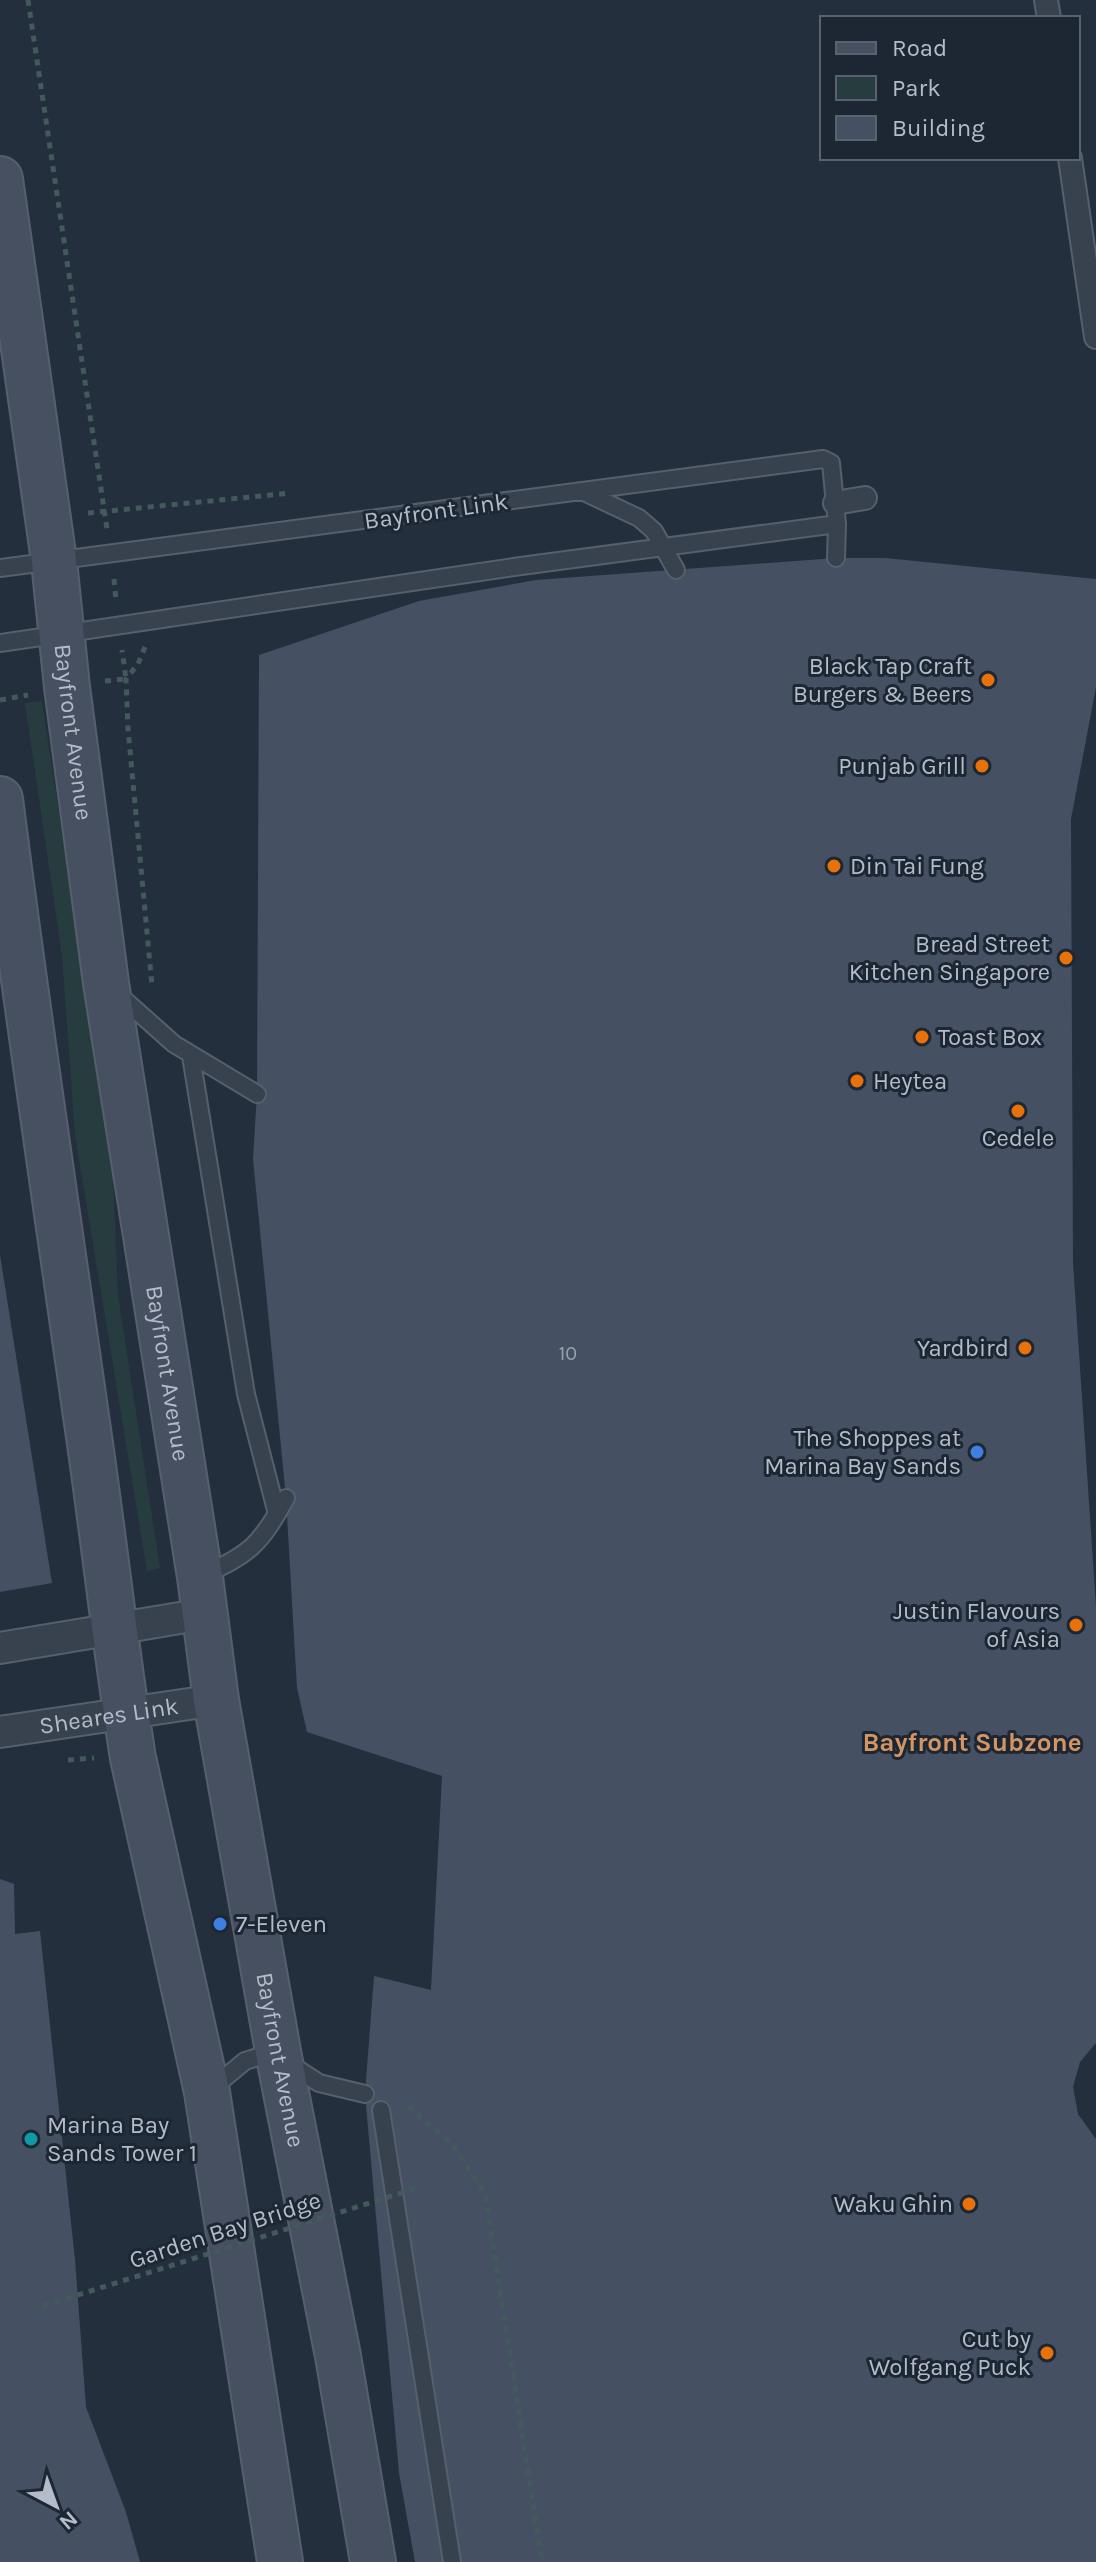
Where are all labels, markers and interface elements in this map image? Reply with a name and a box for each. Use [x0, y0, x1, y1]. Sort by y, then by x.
legend [820, 16, 1080, 160]
text: Road [892, 34, 947, 62]
text: Park [892, 74, 941, 102]
text: Building [892, 114, 985, 142]
street label: Bayfront Link [362, 487, 510, 535]
street label: Bayfront Avenue [49, 643, 98, 822]
place label: Black Tap Craft Burgers & Beers [793, 652, 972, 708]
marker: Black Tap Craft Burgers & Beers [979, 671, 997, 689]
place label: Punjab Grill [838, 752, 966, 780]
marker: Punjab Grill [973, 757, 991, 775]
place label: Din Tai Fung [850, 852, 984, 880]
marker: Din Tai Fung [825, 857, 843, 875]
place label: Bread Street Kitchen Singapore [849, 930, 1050, 986]
marker: Bread Street Kitchen Singapore [1057, 949, 1075, 967]
place label: Toast Box [938, 1023, 1042, 1051]
marker: Toast Box [913, 1028, 931, 1046]
place label: Heytea [873, 1067, 947, 1095]
marker: Heytea [848, 1072, 866, 1090]
marker: Cedele [1009, 1102, 1027, 1120]
place label: Cedele [982, 1124, 1054, 1152]
street label: Bayfront Avenue [140, 1283, 195, 1463]
place label: Yardbird [917, 1334, 1009, 1362]
marker: Yardbird [1016, 1339, 1034, 1357]
house number: 10 [559, 1342, 577, 1365]
place label: The Shoppes at Marina Bay Sands [764, 1424, 961, 1480]
marker: The Shoppes at Marina Bay Sands [968, 1443, 986, 1461]
place label: Justin Flavours of Asia [893, 1597, 1060, 1653]
marker: Justin Flavours of Asia [1067, 1616, 1085, 1634]
street label: Sheares Link [37, 1692, 180, 1740]
district label: Bayfront Subzone [862, 1727, 1082, 1758]
place label: 7-Eleven [236, 1910, 327, 1938]
marker: 7-Eleven [211, 1915, 229, 1933]
street label: Bayfront Avenue [250, 1970, 311, 2150]
place label: Marina Bay Sands Tower 1 [47, 2111, 197, 2167]
marker: Marina Bay Sands Tower 1 [22, 2130, 40, 2148]
street label: Garden Bay Bridge [126, 2186, 324, 2274]
place label: Waku Ghin [834, 2190, 953, 2218]
marker: Waku Ghin [960, 2195, 978, 2213]
place label: Cut by Wolfgang Puck [869, 2325, 1031, 2381]
marker: Cut by Wolfgang Puck [1038, 2344, 1056, 2362]
north arrow [16, 2466, 96, 2546]
text: N [54, 2505, 83, 2535]

